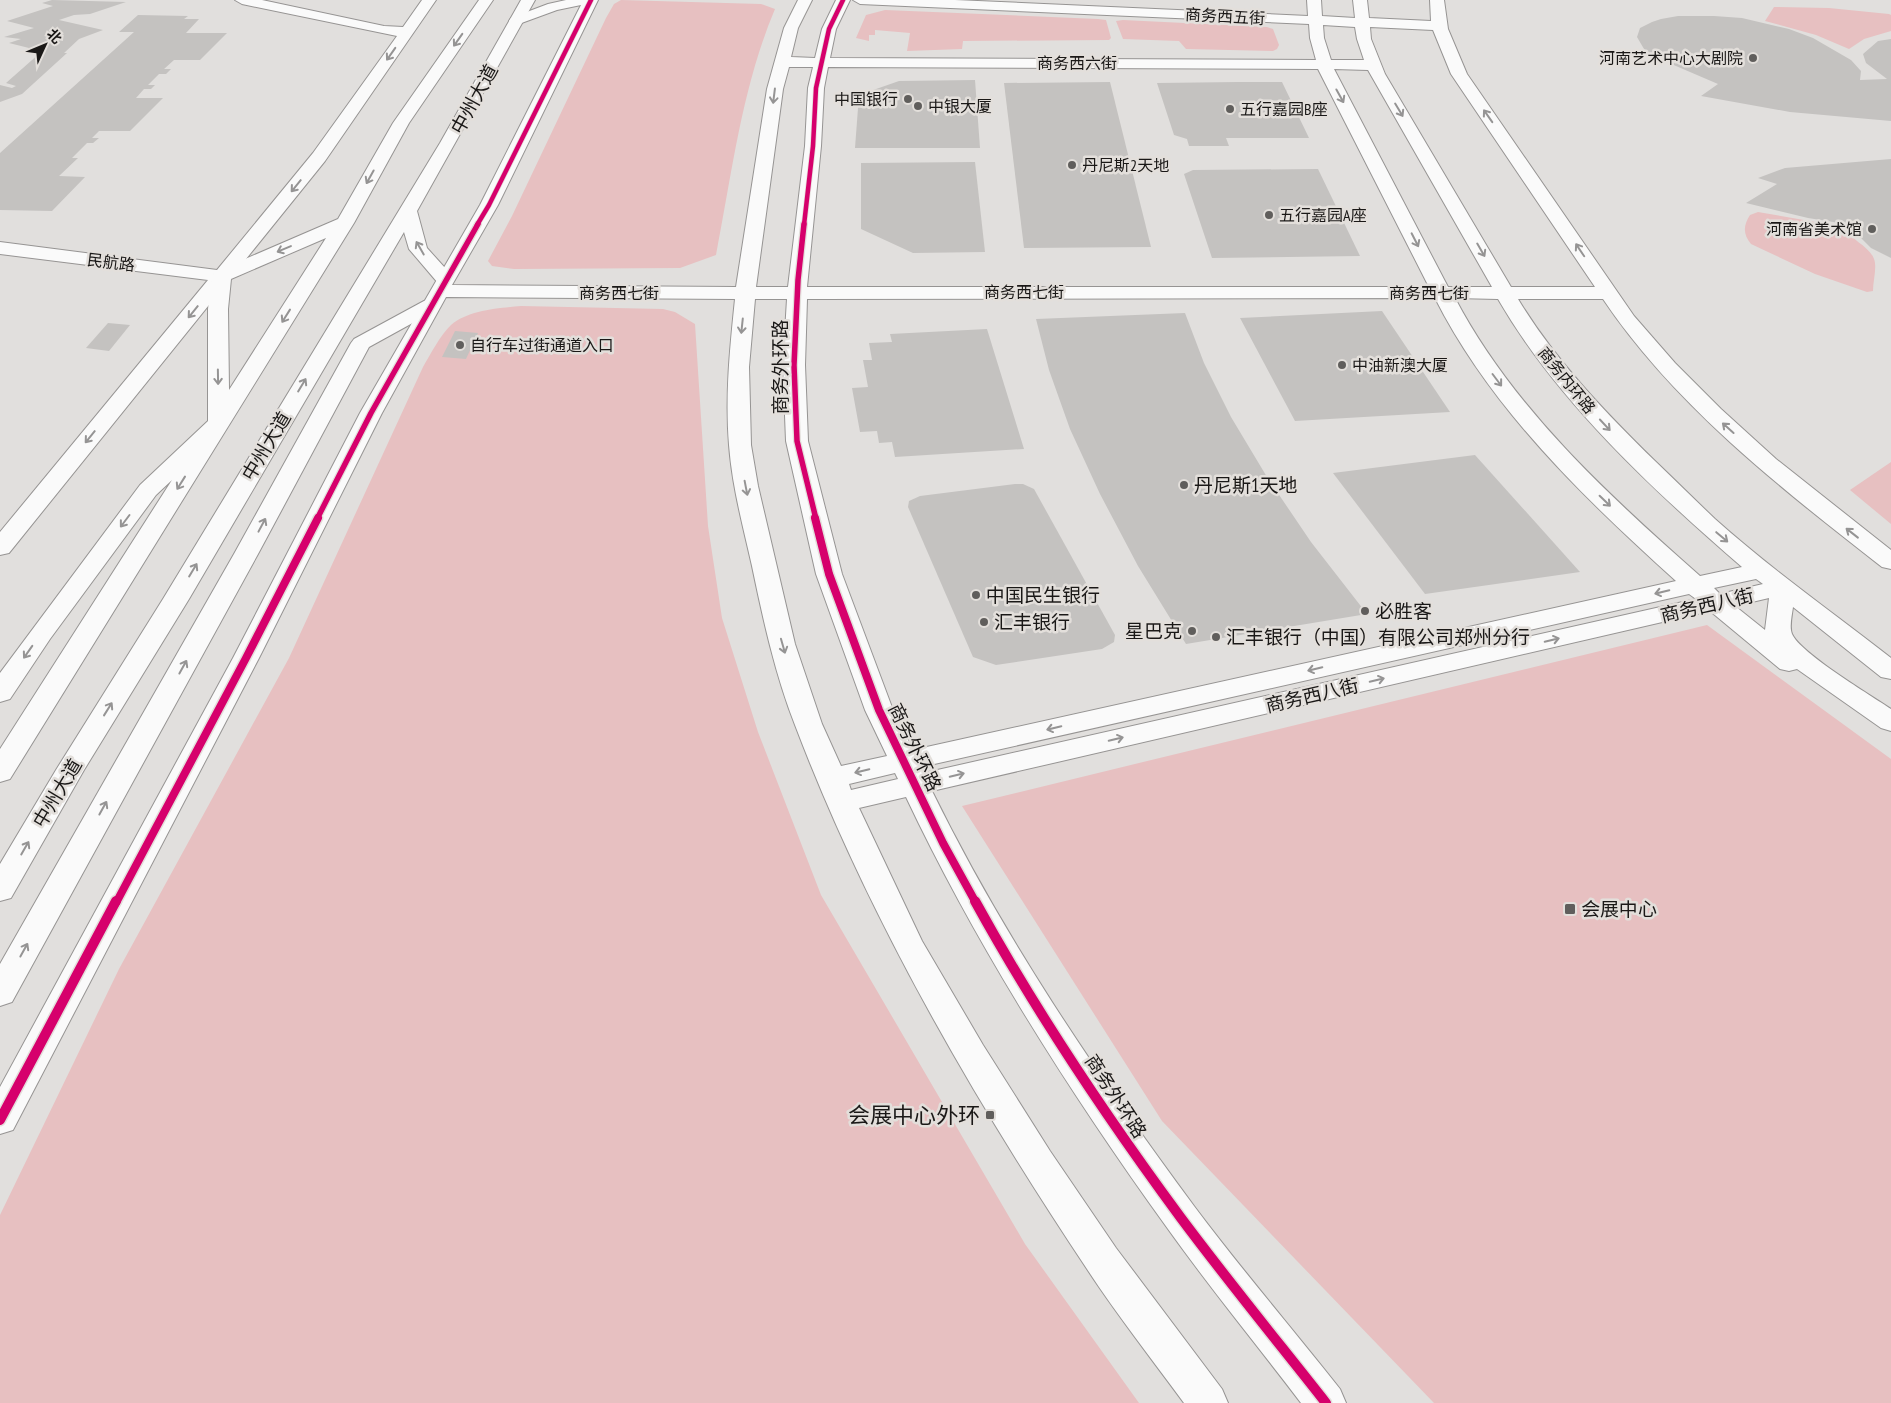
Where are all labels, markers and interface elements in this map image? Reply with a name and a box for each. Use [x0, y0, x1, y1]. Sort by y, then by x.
street label: 商务西五街 [1185, 4, 1265, 28]
north arrow [20, 20, 70, 70]
text: 北 [43, 25, 66, 47]
one-way arrow [453, 33, 463, 47]
one-way arrow [386, 47, 396, 61]
place label: 河南艺术中心大剧院 [1599, 48, 1743, 68]
marker: 河南艺术中心大剧院 [1747, 52, 1759, 64]
street label: 商务西六街 [1037, 53, 1117, 73]
street label: 中州大道 [445, 60, 503, 138]
one-way arrow [769, 88, 779, 104]
place label: 中国银行 [834, 89, 898, 109]
one-way arrow [1335, 89, 1345, 104]
marker: 中国银行 [902, 93, 914, 105]
place label: 中银大厦 [928, 96, 992, 116]
place label: 五行嘉园B座 [1240, 99, 1328, 119]
marker: 中银大厦 [912, 100, 924, 112]
marker: 五行嘉园B座 [1224, 103, 1236, 115]
one-way arrow [1394, 103, 1404, 117]
one-way arrow [1483, 109, 1493, 123]
place label: 丹尼斯2天地 [1082, 155, 1169, 175]
marker: 丹尼斯2天地 [1066, 159, 1078, 171]
one-way arrow [365, 169, 375, 183]
one-way arrow [290, 179, 301, 192]
place label: 五行嘉园A座 [1279, 205, 1367, 225]
marker: 五行嘉园A座 [1263, 209, 1275, 221]
place label: 河南省美术馆 [1766, 219, 1862, 239]
marker: 河南省美术馆 [1866, 223, 1878, 235]
one-way arrow [1411, 232, 1420, 247]
one-way arrow [415, 241, 425, 256]
one-way arrow [1476, 243, 1486, 257]
one-way arrow [1575, 243, 1585, 257]
one-way arrow [277, 244, 292, 254]
street label: 民航路 [86, 249, 136, 275]
street label: 商务西七街 [984, 282, 1064, 302]
street label: 商务西七街 [579, 283, 659, 303]
street label: 商务西七街 [1389, 283, 1469, 303]
one-way arrow [187, 305, 198, 318]
one-way arrow [281, 308, 291, 322]
one-way arrow [737, 318, 747, 334]
street label: 商务外环路 [768, 319, 792, 415]
place label: 自行车过街通道入口 [470, 335, 614, 355]
marker: 自行车过街通道入口 [454, 339, 466, 351]
street label: 商务内环路 [1534, 343, 1600, 417]
place label: 中油新澳大厦 [1352, 355, 1448, 375]
marker: 中油新澳大厦 [1336, 359, 1348, 371]
one-way arrow [214, 368, 223, 384]
one-way arrow [1492, 373, 1503, 386]
one-way arrow [298, 379, 308, 393]
street label: 中州大道 [236, 407, 296, 485]
one-way arrow [1599, 419, 1611, 431]
one-way arrow [1722, 422, 1735, 434]
one-way arrow [85, 431, 96, 444]
place label: 丹尼斯1天地 [1194, 473, 1298, 497]
one-way arrow [176, 476, 187, 490]
marker: 丹尼斯1天地 [1178, 479, 1190, 491]
one-way arrow [742, 480, 752, 496]
one-way arrow [1599, 495, 1612, 507]
one-way arrow [120, 514, 130, 528]
one-way arrow [258, 518, 267, 533]
one-way arrow [1845, 528, 1859, 538]
one-way arrow [1716, 531, 1729, 543]
one-way arrow [188, 563, 198, 577]
place label: 中国民生银行 [986, 583, 1100, 607]
street label: 商务西八街 [1658, 583, 1756, 627]
one-way arrow [1654, 588, 1670, 597]
marker: 中国民生银行 [970, 589, 982, 601]
place label: 必胜客 [1375, 599, 1432, 623]
marker: 必胜客 [1359, 605, 1371, 617]
place label: 汇丰银行 [994, 610, 1070, 634]
marker: 汇丰银行 [978, 616, 990, 628]
place label: 星巴克 [1125, 619, 1182, 643]
marker: 星巴克 [1186, 625, 1198, 637]
place label: 汇丰银行（中国）有限公司郑州分行 [1226, 625, 1530, 649]
marker: 汇丰银行（中国）有限公司郑州分行 [1210, 631, 1222, 643]
one-way arrow [1544, 635, 1560, 644]
one-way arrow [778, 638, 788, 654]
one-way arrow [23, 644, 33, 658]
one-way arrow [178, 660, 188, 674]
one-way arrow [1308, 665, 1324, 674]
street label: 商务西八街 [1263, 673, 1361, 717]
one-way arrow [1368, 675, 1384, 684]
street label: 商务外环路 [883, 699, 947, 795]
one-way arrow [103, 702, 113, 716]
one-way arrow [1047, 723, 1063, 733]
one-way arrow [1107, 734, 1123, 743]
street label: 中州大道 [27, 754, 87, 832]
one-way arrow [854, 767, 870, 776]
one-way arrow [949, 770, 965, 779]
one-way arrow [98, 801, 108, 816]
one-way arrow [20, 842, 30, 856]
place label: 会展中心 [1581, 897, 1657, 921]
marker: 会展中心 [1563, 902, 1577, 916]
one-way arrow [19, 944, 29, 958]
street label: 商务外环路 [1080, 1050, 1152, 1142]
place label: 会展中心外环 [848, 1101, 980, 1129]
marker: 会展中心外环 [984, 1109, 996, 1121]

